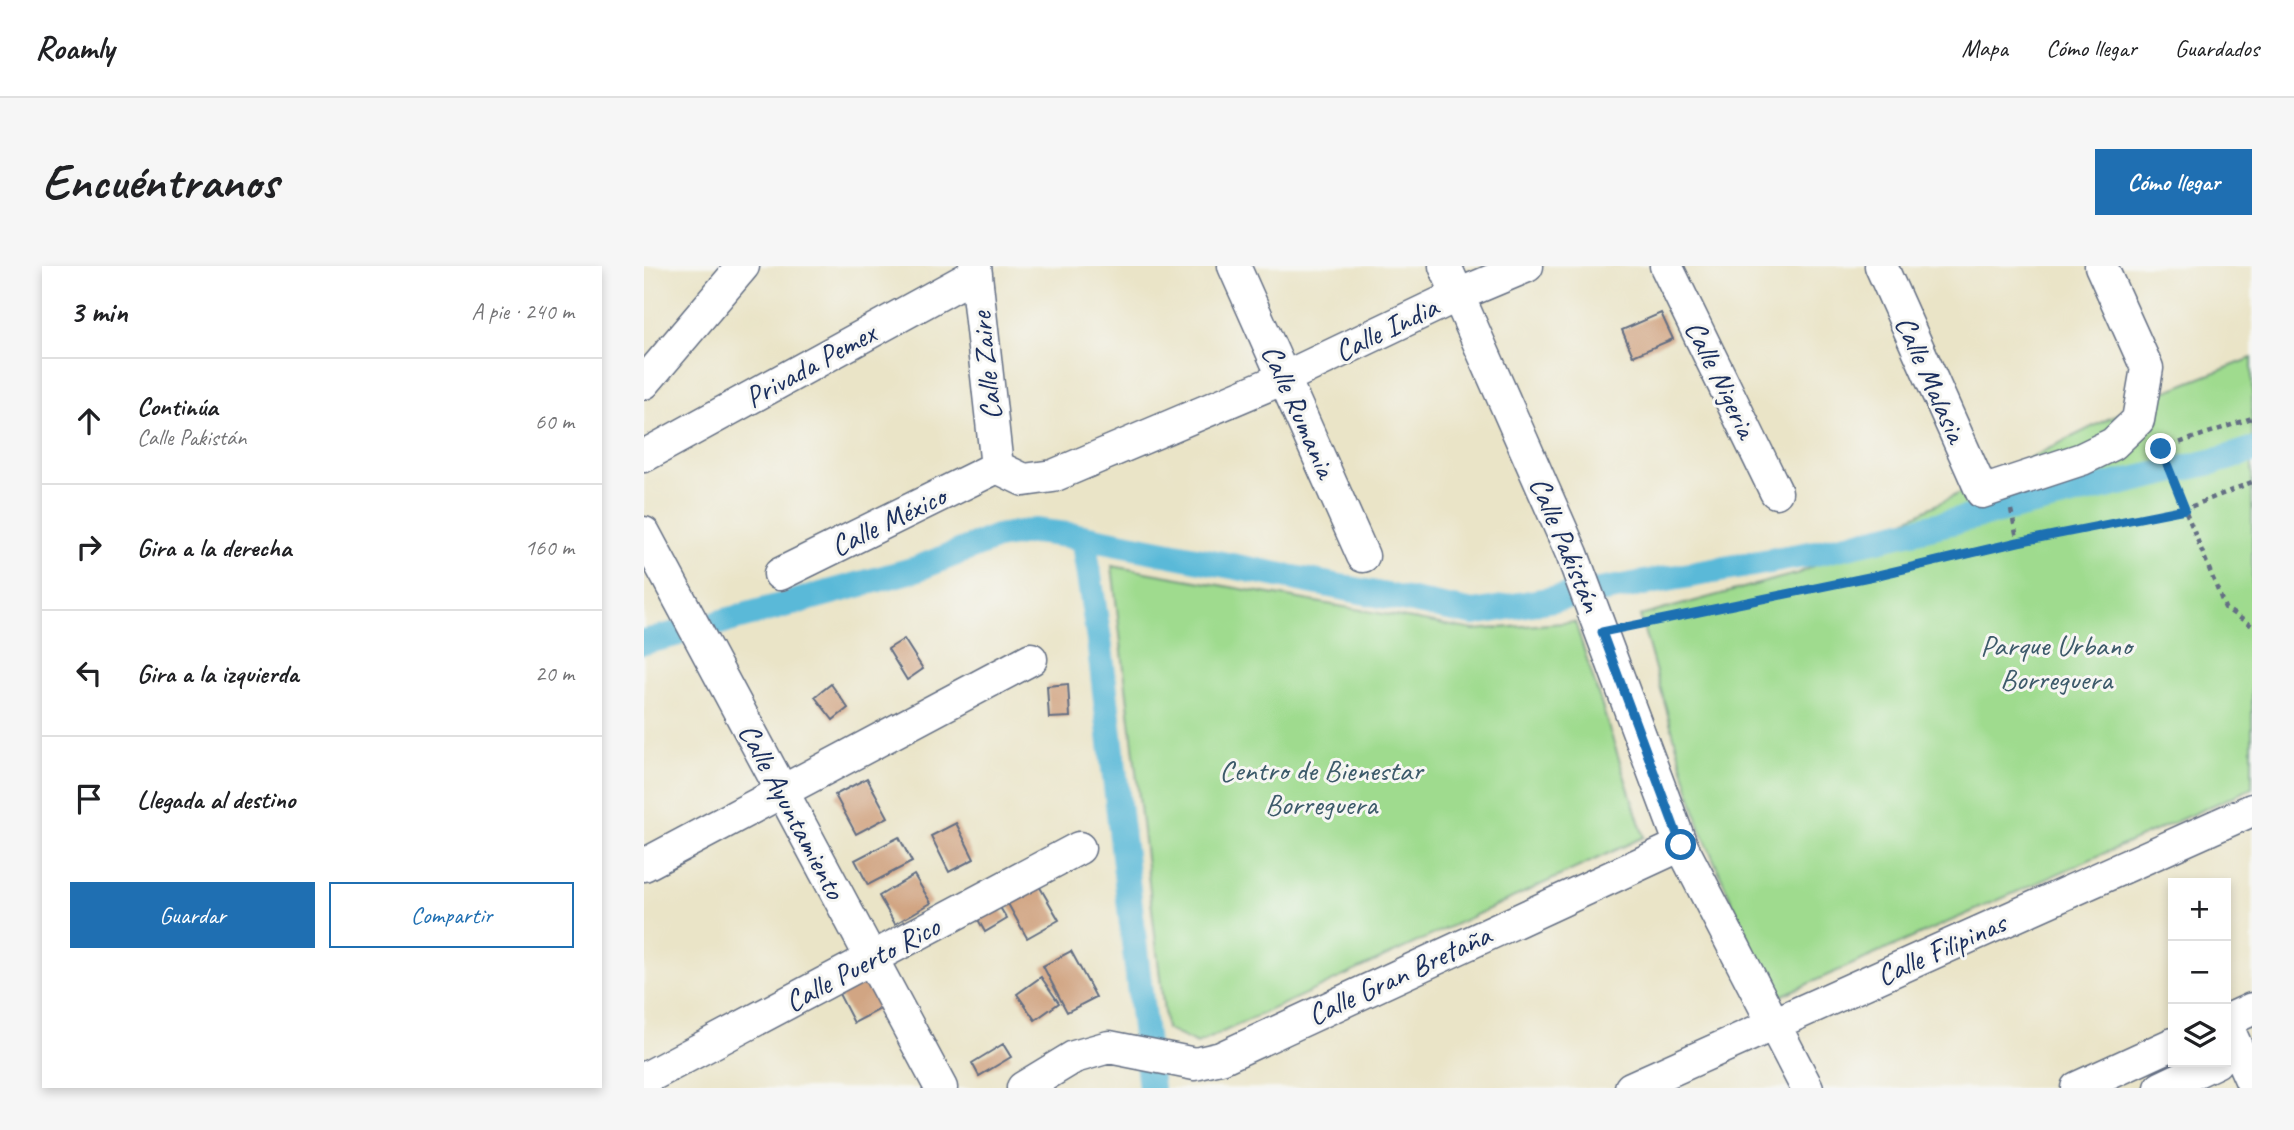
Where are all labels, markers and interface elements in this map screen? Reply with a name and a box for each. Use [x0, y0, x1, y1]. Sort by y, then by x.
text: Roamly [35, 27, 114, 69]
text: Mapa [1961, 33, 2008, 63]
text: Cómo llegar [2046, 33, 2137, 63]
text: Guardados [2175, 33, 2259, 63]
button: Cómo llegar [2095, 149, 2252, 215]
text: Encuéntranos [42, 151, 278, 213]
street label: Calle India [1328, 287, 1446, 370]
text: 3 min [70, 293, 127, 331]
text: A pie · 240 m [471, 297, 574, 326]
street label: Calle Zaire [961, 308, 1011, 422]
street label: Calle Malasia [1886, 310, 1977, 451]
street label: Privada Pemex [738, 312, 884, 416]
street label: Calle Nigeria [1676, 314, 1767, 446]
street label: Calle Rumania [1253, 339, 1346, 486]
text: Continúa [137, 390, 218, 423]
icon: ahead [70, 402, 108, 440]
text: 60 m [535, 407, 574, 436]
text: Calle Pakistán [137, 423, 246, 452]
route end [2145, 433, 2176, 464]
street label: Calle Pakistán [1521, 471, 1612, 618]
street label: Calle México [824, 475, 955, 565]
icon: right [70, 528, 108, 566]
text: Gira a la derecha [137, 531, 291, 564]
text: 160 m [525, 533, 574, 562]
park label: Parque Urbano Borreguera [1980, 626, 2135, 698]
icon: left [70, 654, 108, 692]
text: Gira a la izquierda [137, 657, 298, 690]
text: 20 m [535, 659, 574, 688]
street label: Calle Ayuntamiento [730, 717, 855, 907]
park label: Centro de Bienestar Borreguera [1219, 751, 1425, 823]
icon: arrive [70, 780, 108, 818]
text: Llegada al destino [137, 783, 295, 816]
route start [1665, 829, 1696, 860]
map controls [2168, 878, 2231, 1067]
button: + [2168, 878, 2231, 941]
button: Guardar [70, 882, 315, 948]
button: Compartir [329, 882, 574, 948]
street label: Calle Filipinas [1870, 903, 2014, 994]
street label: Calle Puerto Rico [778, 907, 947, 1021]
street label: Calle Gran Bretaña [1301, 915, 1498, 1034]
button: − [2168, 941, 2231, 1004]
button: layers [2168, 1004, 2231, 1067]

